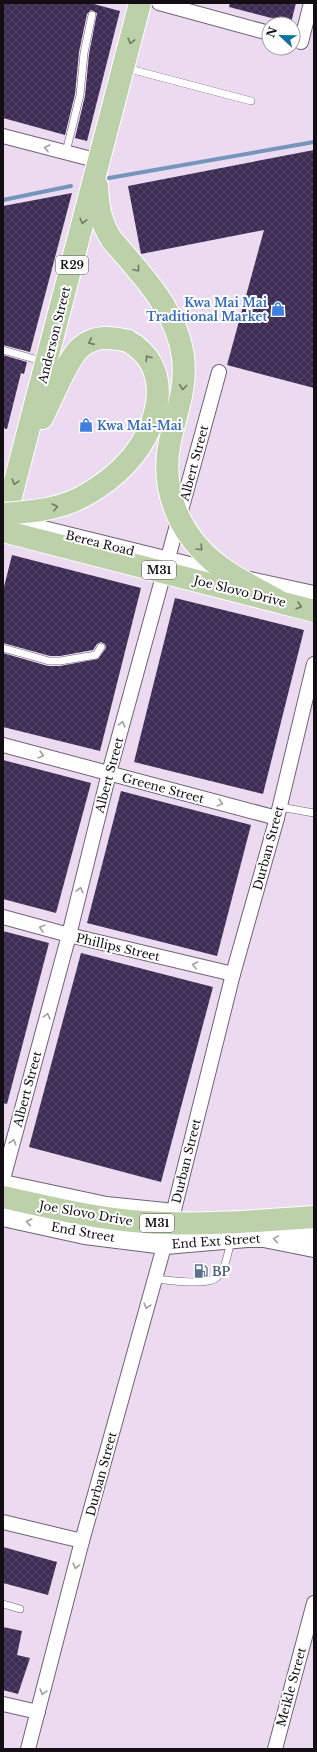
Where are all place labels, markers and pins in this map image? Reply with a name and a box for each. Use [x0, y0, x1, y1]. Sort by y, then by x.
place label: Kwa Mai Mai Traditional Market [146, 295, 268, 324]
shop icon: Kwa Mai Mai Traditional Market [270, 301, 286, 317]
shop icon: Kwa Mai-Mai [78, 417, 94, 433]
place label: Kwa Mai-Mai [97, 418, 183, 433]
fuel station icon: BP [193, 1263, 209, 1279]
place label: BP [212, 1264, 231, 1279]

